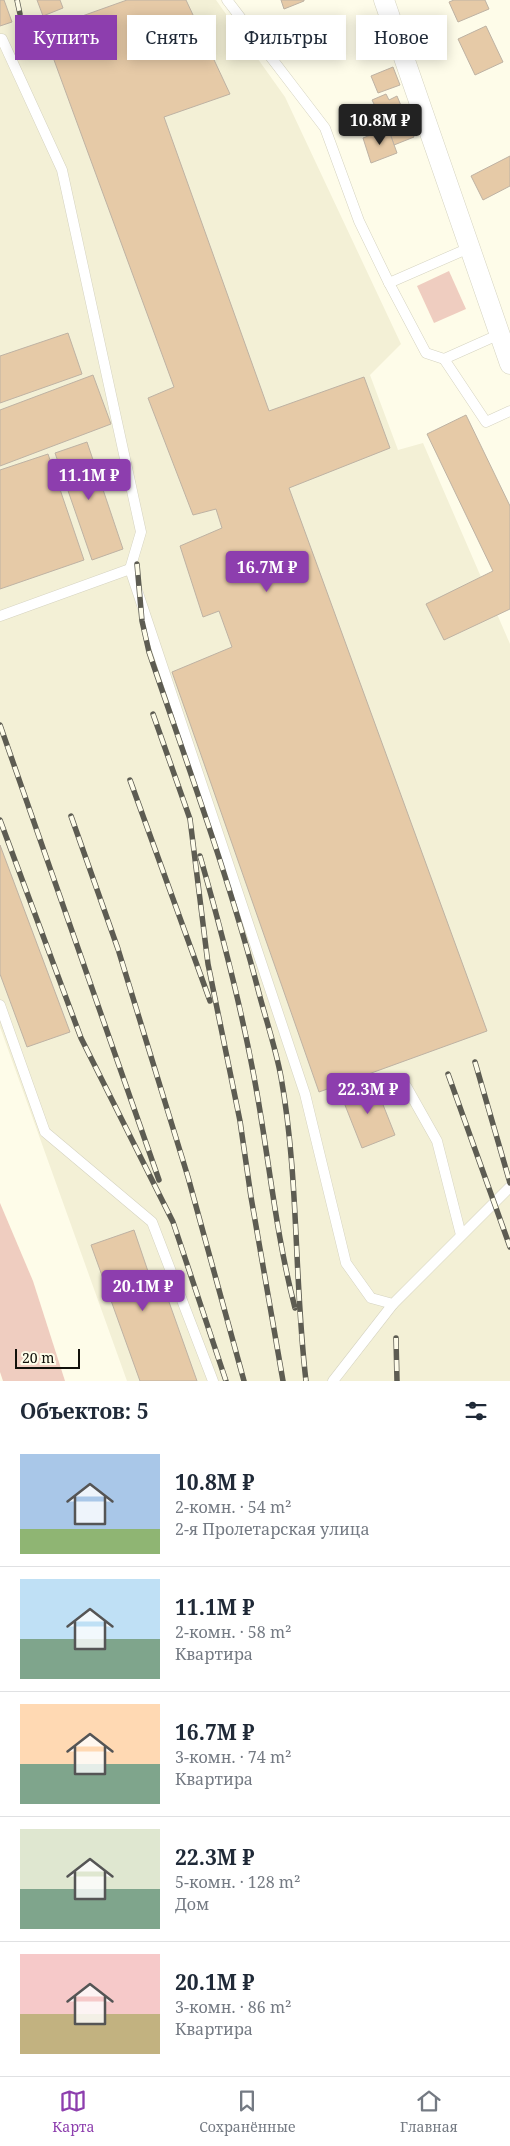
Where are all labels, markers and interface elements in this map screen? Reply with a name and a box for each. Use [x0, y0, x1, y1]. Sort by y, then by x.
chip: Купить [15, 15, 117, 60]
chip: Снять [127, 15, 216, 60]
chip: Фильтры [226, 15, 346, 60]
chip: Новое [356, 15, 447, 60]
pin: 10.8M ₽ [334, 104, 426, 146]
text: 10.8M ₽ [350, 109, 410, 131]
pin: 11.1M ₽ [43, 458, 135, 501]
text: 11.1M ₽ [59, 464, 119, 486]
pin: 16.7M ₽ [221, 550, 313, 593]
text: 16.7M ₽ [237, 556, 297, 578]
pin: 22.3M ₽ [322, 1072, 414, 1115]
text: 22.3M ₽ [338, 1078, 398, 1100]
pin: 20.1M ₽ [97, 1270, 189, 1312]
text: 20.1M ₽ [113, 1275, 173, 1297]
scale bar [15, 1346, 80, 1369]
text: 20 m [22, 1348, 55, 1367]
text: Объектов: 5 [20, 1397, 149, 1425]
icon: filters [462, 1397, 490, 1425]
text: 10.8M ₽ [175, 1468, 255, 1496]
icon: home [60, 1474, 120, 1534]
text: 2-комн. · 54 m² [175, 1496, 291, 1518]
text: 2-я Пролетарская улица [175, 1518, 370, 1540]
text: 11.1M ₽ [175, 1593, 255, 1621]
icon: home [60, 1599, 120, 1659]
text: 2-комн. · 58 m² [175, 1621, 291, 1643]
text: Квартира [175, 1643, 253, 1665]
text: 16.7M ₽ [175, 1718, 255, 1746]
icon: home [60, 1724, 120, 1784]
text: 3-комн. · 74 m² [175, 1746, 291, 1768]
text: Квартира [175, 1768, 253, 1790]
text: 22.3M ₽ [175, 1843, 255, 1871]
icon: home [60, 1849, 120, 1909]
text: 5-комн. · 128 m² [175, 1871, 300, 1893]
text: Дом [175, 1893, 209, 1915]
text: 20.1M ₽ [175, 1968, 255, 1996]
icon: home [60, 1974, 120, 2034]
text: 3-комн. · 86 m² [175, 1996, 291, 2018]
text: Квартира [175, 2018, 253, 2040]
tab: Карта [52, 2087, 94, 2136]
tab: Сохранённые [199, 2087, 295, 2136]
tab: Главная [400, 2087, 458, 2136]

